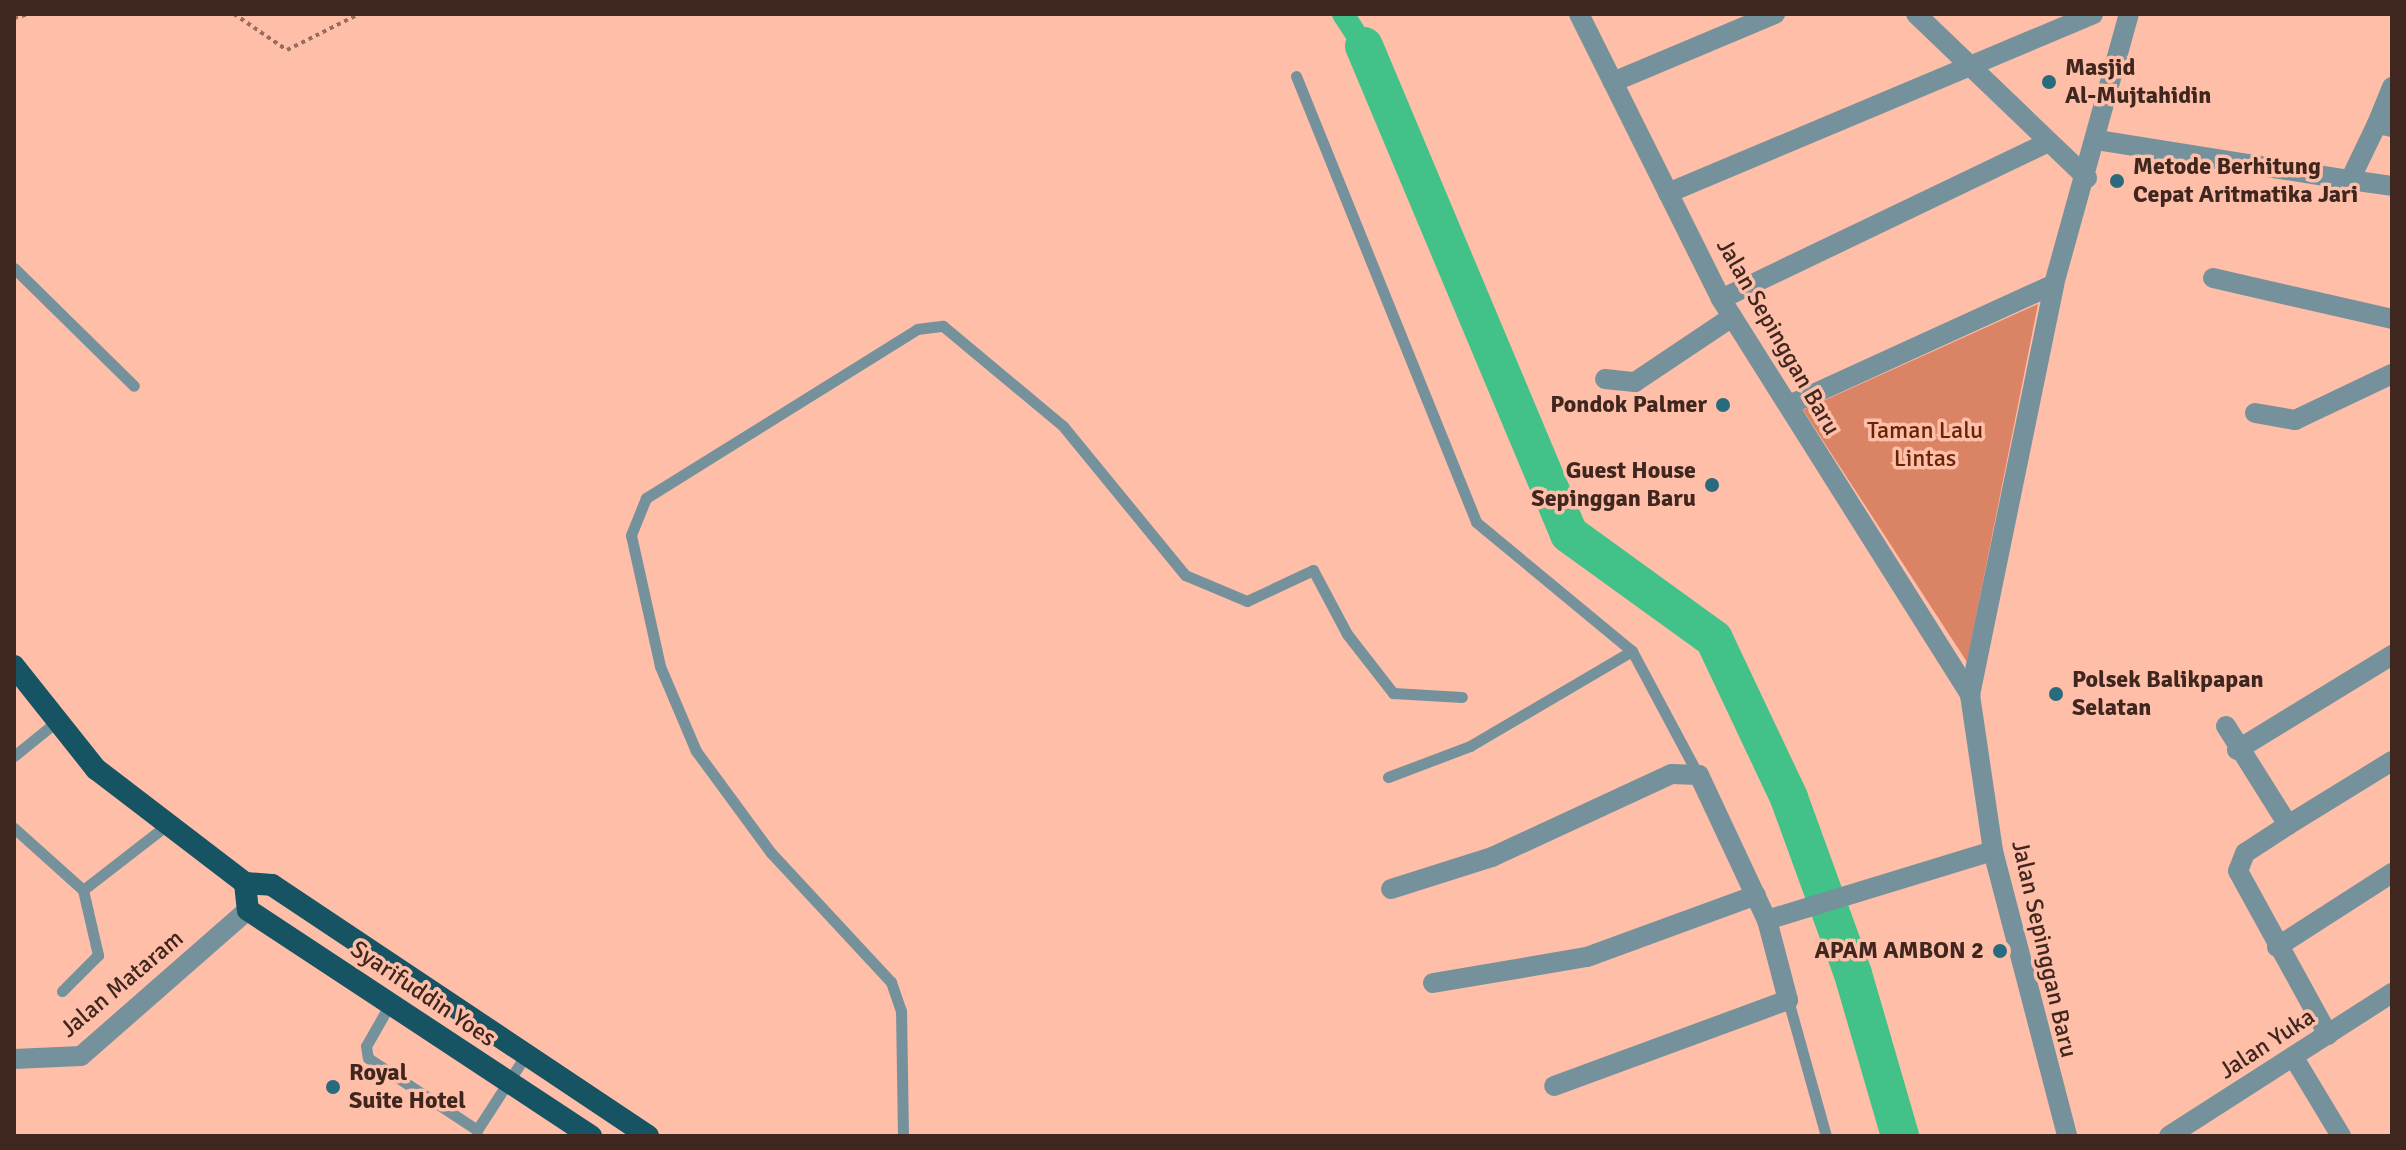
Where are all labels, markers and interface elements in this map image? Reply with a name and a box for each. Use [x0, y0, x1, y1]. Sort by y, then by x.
place label: Masjid Al-Mujtahidin [2065, 54, 2211, 110]
marker: Masjid Al-Mujtahidin [2040, 73, 2058, 91]
place label: Metode Berhitung Cepat Aritmatika Jari [2133, 153, 2358, 209]
marker: Metode Berhitung Cepat Aritmatika Jari [2108, 172, 2126, 190]
street label: Jalan Sepinggan Baru [1710, 234, 1846, 440]
place label: Pondok Palmer [1550, 391, 1707, 419]
marker: Pondok Palmer [1714, 396, 1732, 414]
park label: Taman Lalu Lintas [1867, 417, 1983, 473]
place label: Guest House Sepinggan Baru [1531, 457, 1696, 513]
marker: Guest House Sepinggan Baru [1703, 476, 1721, 494]
place label: Polsek Balikpapan Selatan [2072, 666, 2264, 722]
marker: Polsek Balikpapan Selatan [2047, 685, 2065, 703]
street label: Jalan Sepinggan Baru [2005, 838, 2083, 1060]
street label: Jalan Mataram [55, 924, 189, 1044]
street label: Syarifuddin Yoes [345, 935, 501, 1053]
place label: APAM AMBON 2 [1815, 937, 1984, 965]
marker: APAM AMBON 2 [1991, 942, 2009, 960]
street label: Jalan Yuka [2214, 1002, 2320, 1086]
place label: Royal Suite Hotel [349, 1059, 466, 1115]
marker: Royal Suite Hotel [324, 1078, 342, 1096]

